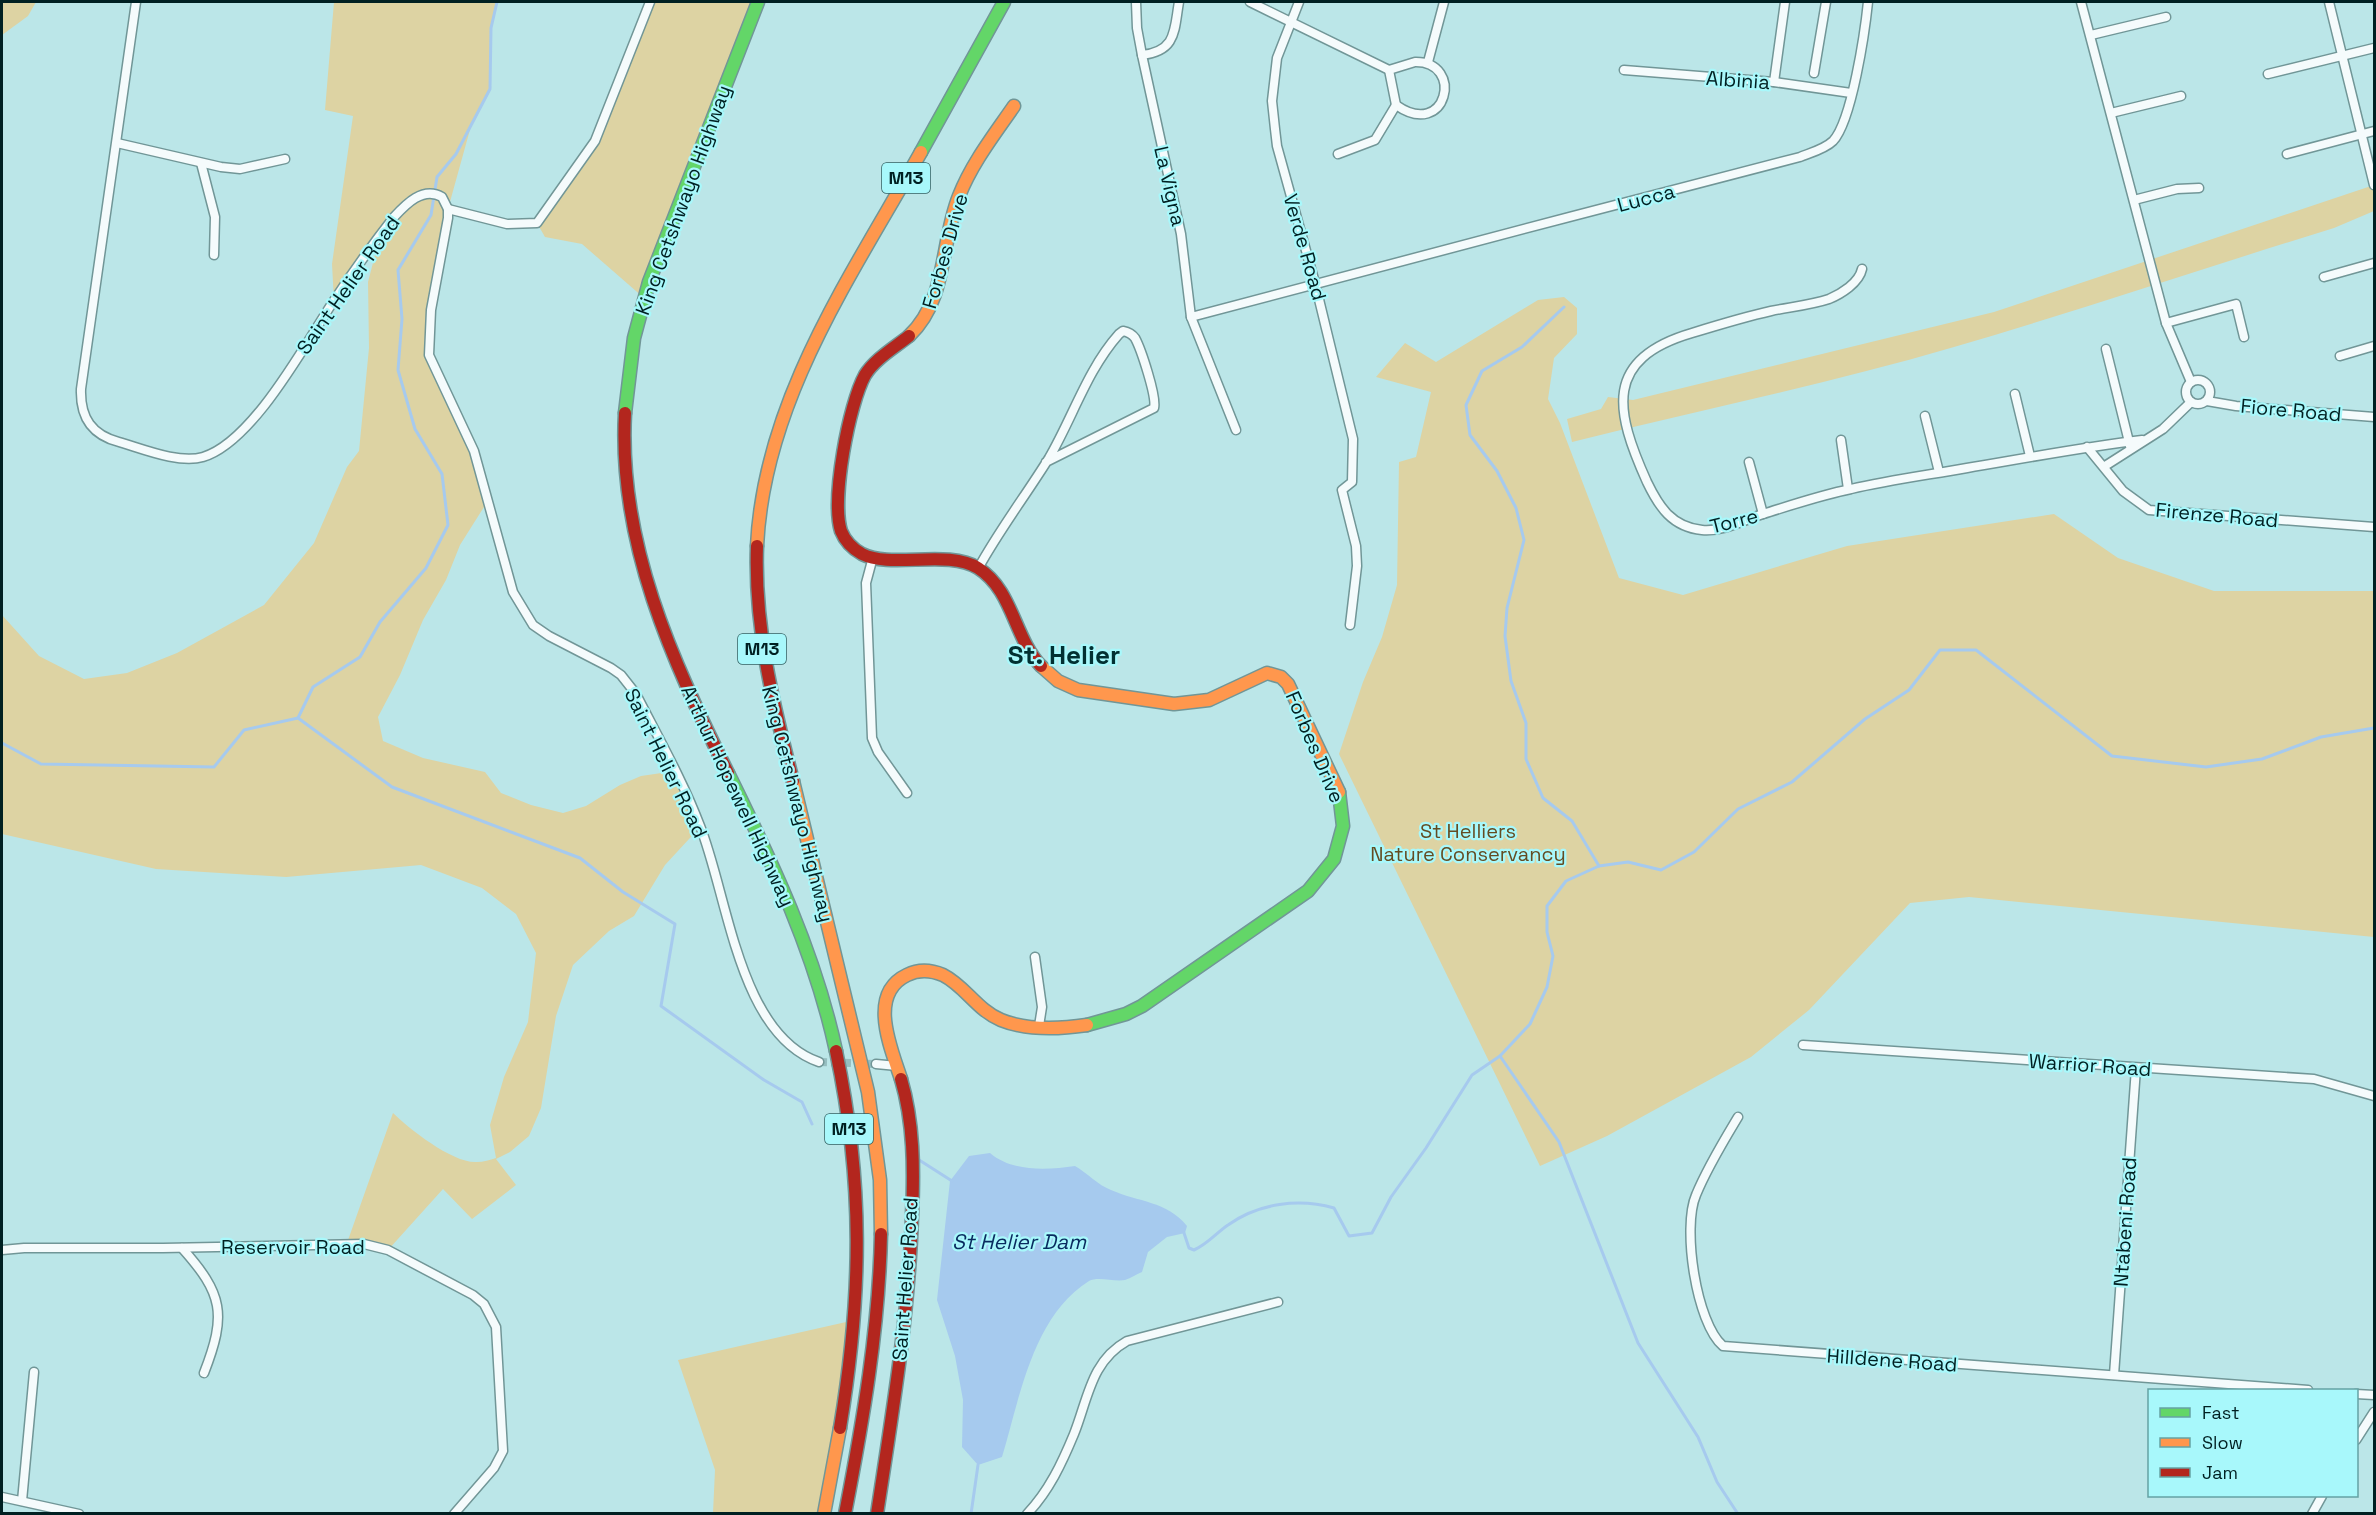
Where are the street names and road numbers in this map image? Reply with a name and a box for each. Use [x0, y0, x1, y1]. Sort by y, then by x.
street label: Albinia [1705, 65, 1771, 95]
street label: King Cetshwayo Highway [629, 82, 737, 318]
street label: La Vigna [1148, 144, 1192, 228]
road number: M13 [882, 163, 930, 193]
street label: Lucca [1614, 178, 1678, 218]
street label: Forbes Drive [916, 190, 974, 312]
street label: Verde Road [1277, 191, 1333, 303]
street label: Saint Helier Road [291, 211, 405, 359]
street label: Fiore Road [2239, 393, 2343, 427]
street label: Firenze Road [2155, 497, 2279, 533]
street label: Torre [1707, 502, 1761, 540]
road number: M13 [738, 634, 786, 664]
street label: Arthur Hopewell Highway [675, 681, 801, 911]
street label: King Cetshwayo Highway [756, 683, 840, 925]
street label: Saint Helier Road [619, 684, 713, 842]
street label: Forbes Drive [1280, 687, 1350, 807]
street label: Warrior Road [2028, 1048, 2152, 1082]
road number: M13 [825, 1114, 873, 1144]
street label: Ntabeni Road [2107, 1156, 2143, 1288]
street label: Saint Helier Road [886, 1197, 924, 1361]
street label: Reservoir Road [221, 1234, 365, 1260]
street label: Hilldene Road [1826, 1342, 1958, 1378]

